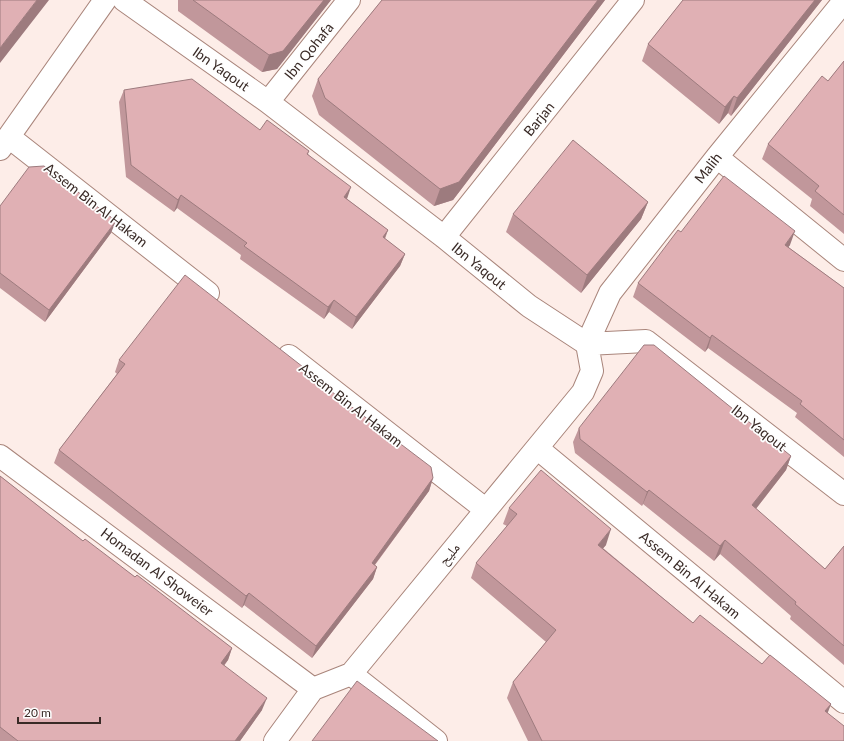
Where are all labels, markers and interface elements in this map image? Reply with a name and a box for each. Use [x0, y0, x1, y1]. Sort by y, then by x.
street label: Ibn Qohafa [280, 19, 337, 83]
street label: Ibn Yaqout [190, 43, 253, 94]
street label: Barjan [520, 98, 558, 139]
street label: Malih [690, 149, 725, 186]
street label: Assem Bin Al Hakam [41, 159, 151, 250]
street label: Ibn Yaqout [449, 238, 510, 293]
street label: Assem Bin Al Hakam [296, 359, 406, 450]
street label: Ibn Yaqout [728, 401, 790, 454]
street label: Homadan Al Showeier [98, 524, 217, 619]
street label: Assem Bin Al Hakam [636, 527, 744, 622]
street label: مليح [434, 539, 464, 570]
scale bar [18, 699, 100, 725]
text: 20 m [24, 705, 51, 720]

